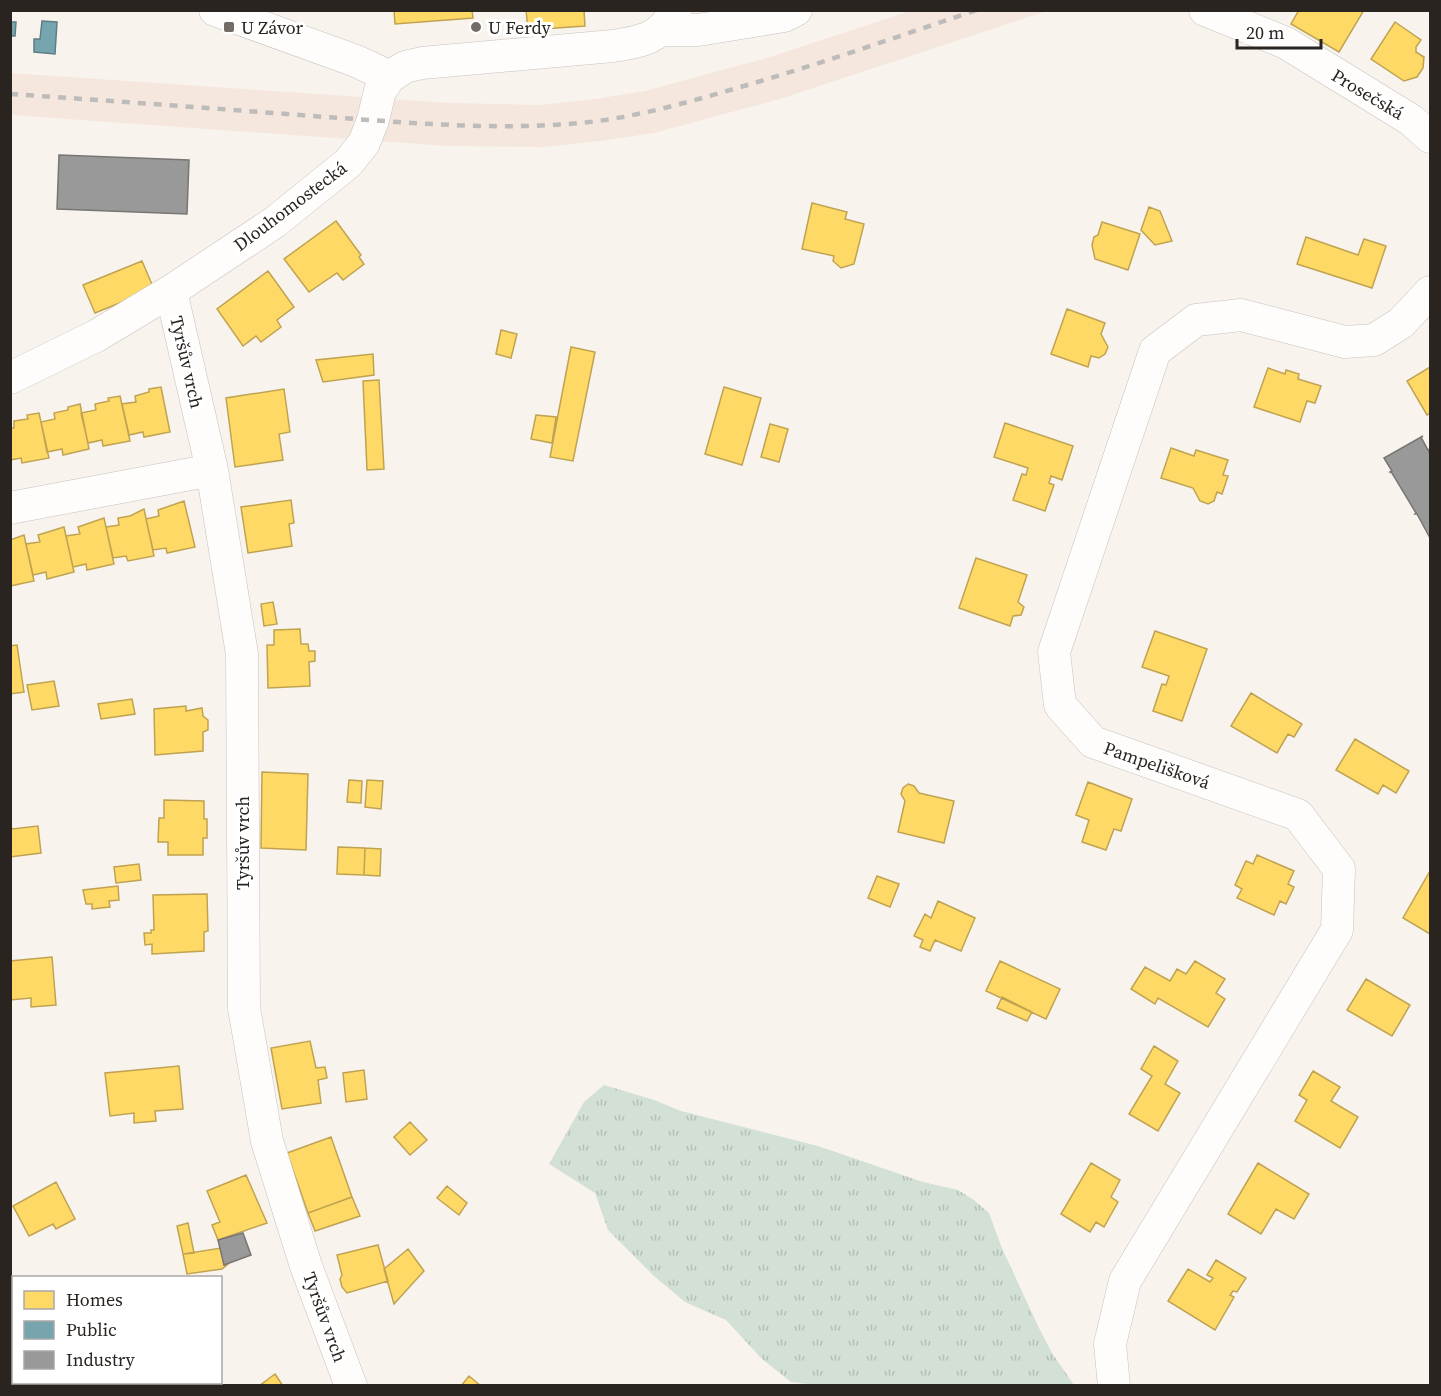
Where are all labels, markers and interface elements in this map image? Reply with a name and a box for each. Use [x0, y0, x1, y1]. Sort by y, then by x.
scale bar [1237, 12, 1321, 50]
place label: U Závor [241, 15, 304, 40]
place label: U Ferdy [488, 15, 552, 40]
marker: U Závor [222, 20, 236, 34]
marker: U Ferdy [469, 20, 483, 34]
text: 20 m [1246, 20, 1284, 45]
street label: Prosečská [1327, 63, 1410, 126]
street label: Dlouhomostecká [228, 155, 352, 257]
street label: Tyršův vrch [164, 313, 210, 411]
street label: Pampelišková [1101, 735, 1214, 795]
street label: Tyršův vrch [230, 796, 255, 890]
street label: Tyršův vrch [297, 1269, 353, 1366]
legend [12, 1276, 222, 1384]
text: Homes [66, 1287, 123, 1312]
text: Public [66, 1317, 117, 1342]
text: Industry [66, 1347, 136, 1372]

